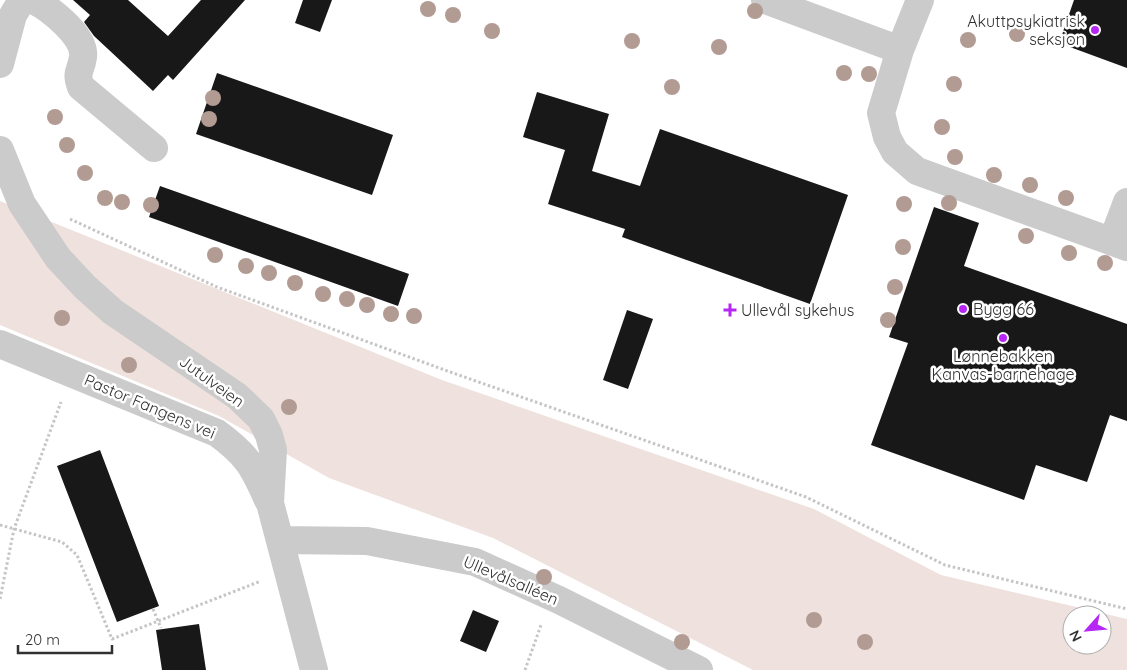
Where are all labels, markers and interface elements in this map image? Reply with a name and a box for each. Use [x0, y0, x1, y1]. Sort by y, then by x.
place label: Akuttpsykiatrisk seksjon [967, 11, 1085, 49]
marker: Akuttpsykiatrisk seksjon [1089, 24, 1101, 36]
place label: Bygg 66 [973, 299, 1034, 319]
place label: Ullevål sykehus [741, 300, 854, 320]
marker: Ullevål sykehus [723, 303, 737, 317]
marker: Bygg 66 [957, 303, 969, 315]
marker: Lønnebakken Kanvas-barnehage [997, 332, 1009, 344]
place label: Lønnebakken Kanvas-barnehage [932, 346, 1074, 384]
street label: Jutulveien [176, 351, 248, 411]
street label: Pastor Fangens vei [81, 369, 219, 443]
street label: Ullevålsalléen [460, 551, 562, 609]
north arrow [1062, 605, 1112, 655]
scale bar [18, 622, 111, 654]
text: N [1065, 627, 1086, 645]
text: 20 m [25, 630, 60, 649]

